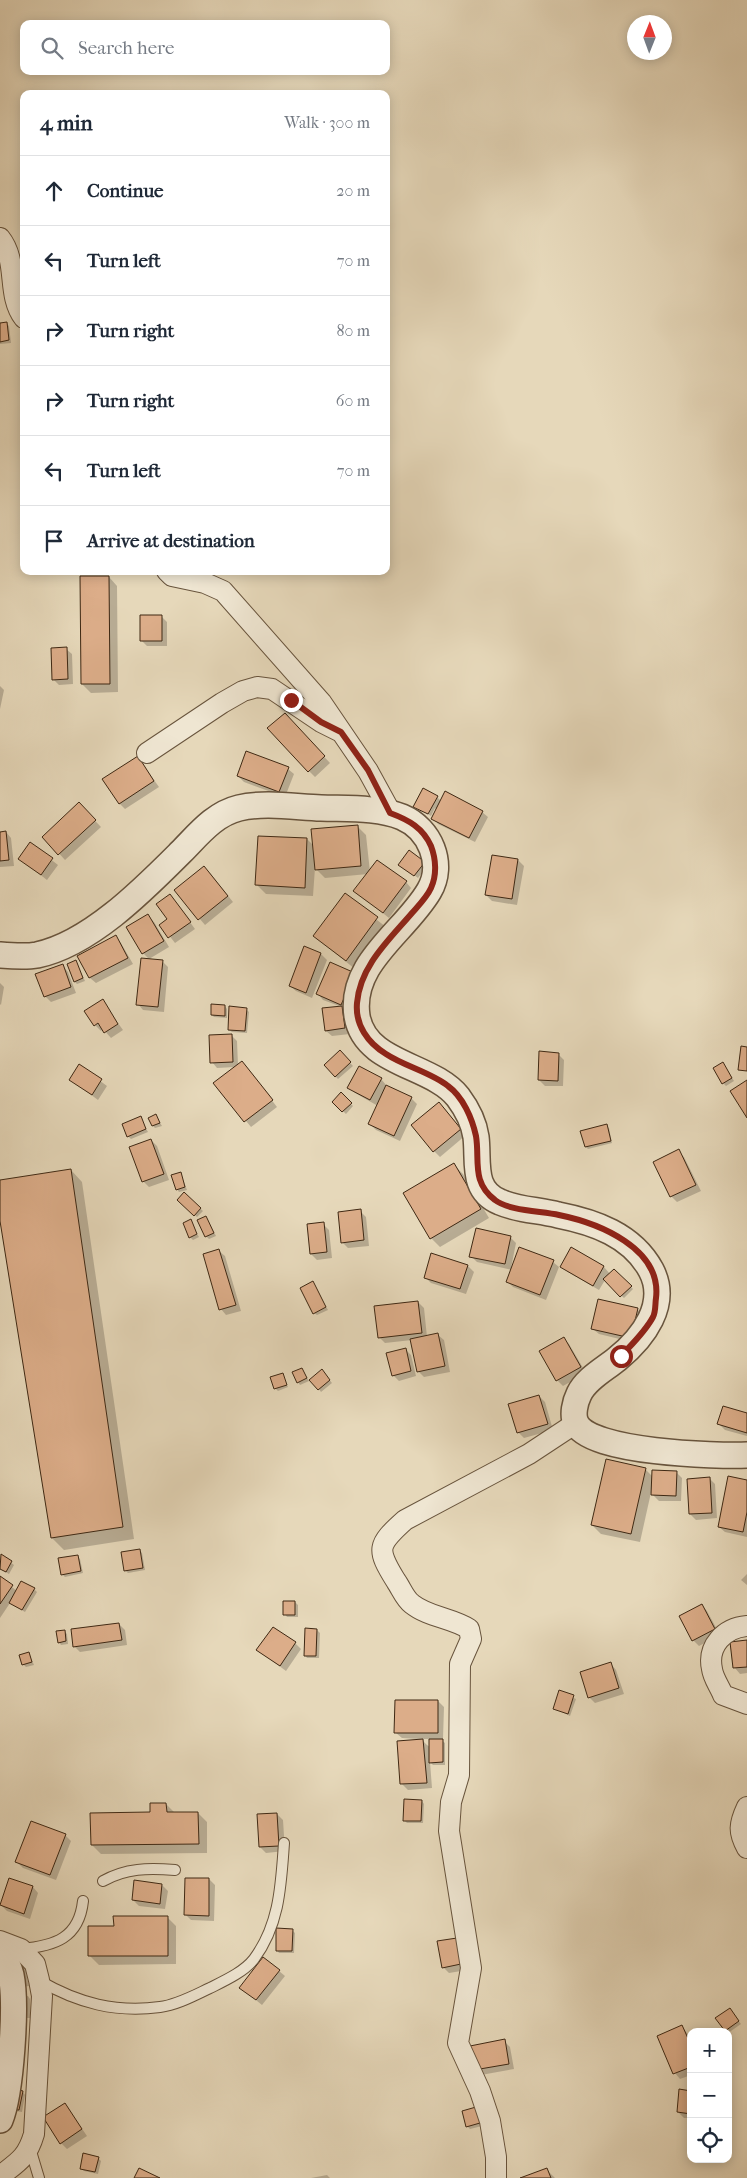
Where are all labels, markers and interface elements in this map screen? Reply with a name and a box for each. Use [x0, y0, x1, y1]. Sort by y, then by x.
north arrow [627, 15, 672, 60]
search box [20, 20, 390, 75]
icon: search [38, 34, 66, 62]
text: Search here [78, 37, 174, 59]
text: 4 min [40, 111, 93, 135]
text: Walk · 300 m [284, 113, 370, 132]
icon: ahead [40, 177, 68, 205]
text: Continue [87, 180, 163, 202]
text: 20 m [336, 181, 370, 200]
icon: left [40, 247, 68, 275]
text: Turn left [87, 250, 161, 272]
text: 70 m [337, 251, 370, 270]
icon: right [40, 317, 68, 345]
text: Turn right [87, 320, 174, 342]
text: 80 m [336, 321, 370, 340]
icon: right [40, 387, 68, 415]
text: Turn right [87, 390, 174, 412]
text: 60 m [336, 391, 370, 410]
icon: left [40, 457, 68, 485]
text: Turn left [87, 460, 161, 482]
text: 70 m [337, 461, 370, 480]
icon: arrive [40, 527, 68, 555]
text: Arrive at destination [87, 530, 255, 552]
route end [280, 689, 303, 712]
route start [610, 1345, 633, 1368]
map controls [687, 2028, 732, 2163]
button: + [687, 2028, 732, 2073]
button: − [687, 2073, 732, 2118]
button: locate [687, 2118, 732, 2163]

